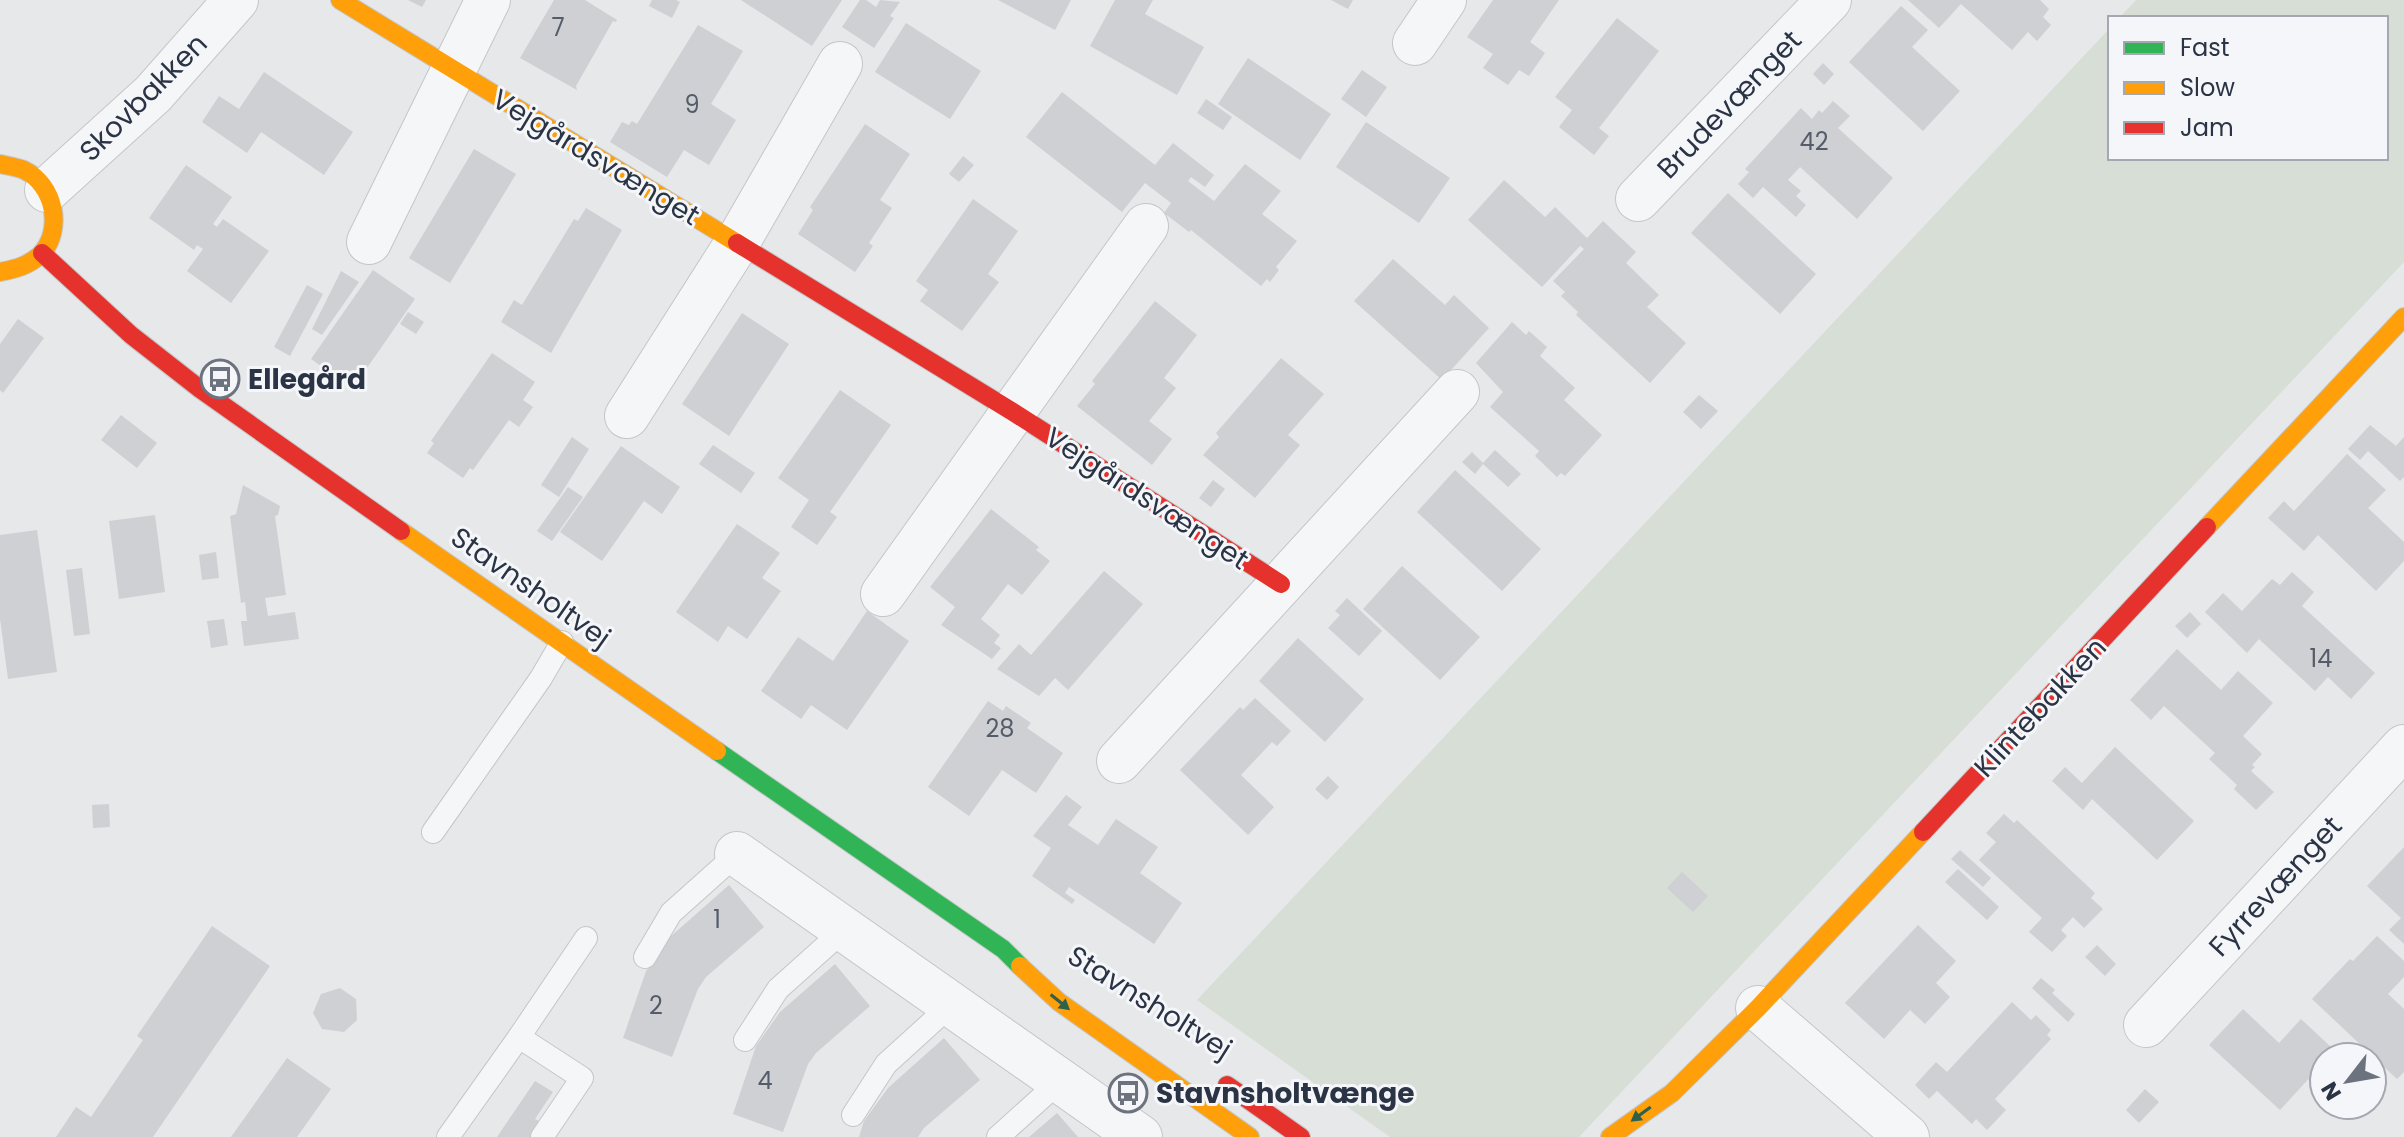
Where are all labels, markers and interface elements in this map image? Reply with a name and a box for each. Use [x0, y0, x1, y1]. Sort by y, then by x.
house number: 7 [551, 11, 565, 44]
legend [2108, 16, 2388, 160]
street label: Brudevænget [1648, 22, 1810, 187]
street label: Skovbakken [71, 25, 216, 170]
text: Fast [2180, 31, 2230, 64]
text: Slow [2180, 71, 2235, 104]
street label: Vejgårdsvænget [485, 80, 707, 235]
house number: 9 [684, 88, 700, 121]
text: Jam [2180, 111, 2234, 144]
house number: 42 [1800, 125, 1828, 158]
bus stop icon: Ellegård [199, 358, 241, 400]
place label: Ellegård [248, 360, 366, 399]
street label: Vejgårdsvænget [1037, 418, 1256, 579]
street label: Stavnsholtvej [443, 518, 618, 657]
street label: Klintebakken [1965, 629, 2115, 786]
house number: 14 [2310, 642, 2332, 675]
house number: 28 [986, 712, 1014, 745]
street label: Fyrrevænget [2200, 808, 2351, 965]
house number: 1 [713, 903, 721, 936]
street label: Stavnsholtvej [1060, 936, 1239, 1068]
house number: 2 [649, 989, 663, 1022]
one-way arrow [1050, 993, 1070, 1010]
north arrow [2308, 1041, 2388, 1121]
house number: 4 [757, 1064, 773, 1097]
bus stop icon: Stavnsholtvænge [1107, 1072, 1149, 1114]
place label: Stavnsholtvænge [1156, 1074, 1415, 1113]
text: N [2314, 1076, 2349, 1106]
one-way arrow [1630, 1106, 1651, 1121]

